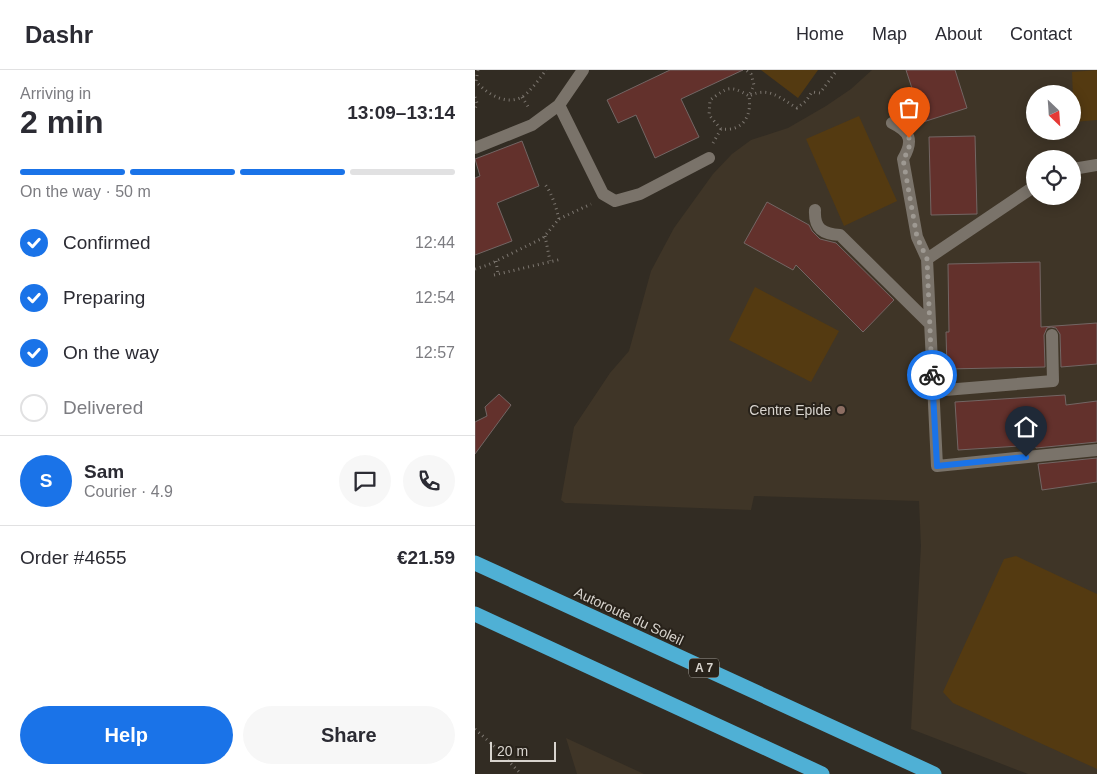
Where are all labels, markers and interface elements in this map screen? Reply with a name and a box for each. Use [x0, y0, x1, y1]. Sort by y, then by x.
text: Dashr [25, 21, 93, 48]
text: Home [796, 24, 844, 44]
text: Map [872, 24, 907, 44]
text: About [935, 24, 982, 44]
text: Contact [1010, 24, 1072, 44]
text: Arriving in [20, 85, 91, 102]
north arrow [1026, 85, 1081, 140]
map controls [1026, 85, 1081, 205]
pin [888, 87, 930, 138]
icon: bag [895, 94, 923, 122]
text: 13:09–13:14 [347, 102, 455, 123]
text: 2 min [20, 104, 104, 140]
button: locate [1026, 150, 1081, 205]
text: On the way · 50 m [20, 183, 151, 200]
icon: check [20, 229, 48, 257]
text: Confirmed [63, 232, 151, 253]
text: 12:44 [415, 234, 455, 251]
icon: check [20, 284, 48, 312]
text: Preparing [63, 287, 145, 308]
text: 12:54 [415, 289, 455, 306]
icon: check [20, 339, 48, 367]
text: On the way [63, 342, 159, 363]
text: 12:57 [415, 344, 455, 361]
courier [907, 350, 957, 400]
icon: bike [918, 361, 946, 389]
text: Delivered [63, 397, 143, 418]
place label: Centre Epide [749, 402, 831, 418]
marker: Centre Epide [835, 404, 847, 416]
pin [1005, 406, 1047, 457]
icon: home [1012, 413, 1040, 441]
button: chat [339, 455, 391, 507]
button: phone [403, 455, 455, 507]
text: Sam [84, 461, 124, 482]
text: S [40, 470, 52, 491]
text: Courier · 4.9 [84, 483, 173, 500]
text: Order #4655 [20, 547, 127, 568]
text: €21.59 [397, 547, 455, 568]
street label: Autoroute du Soleil [572, 584, 686, 648]
road number: A 7 [689, 658, 719, 678]
button: Help [20, 706, 233, 764]
button: Share [243, 706, 455, 764]
scale bar [490, 739, 556, 762]
text: 20 m [497, 743, 528, 759]

